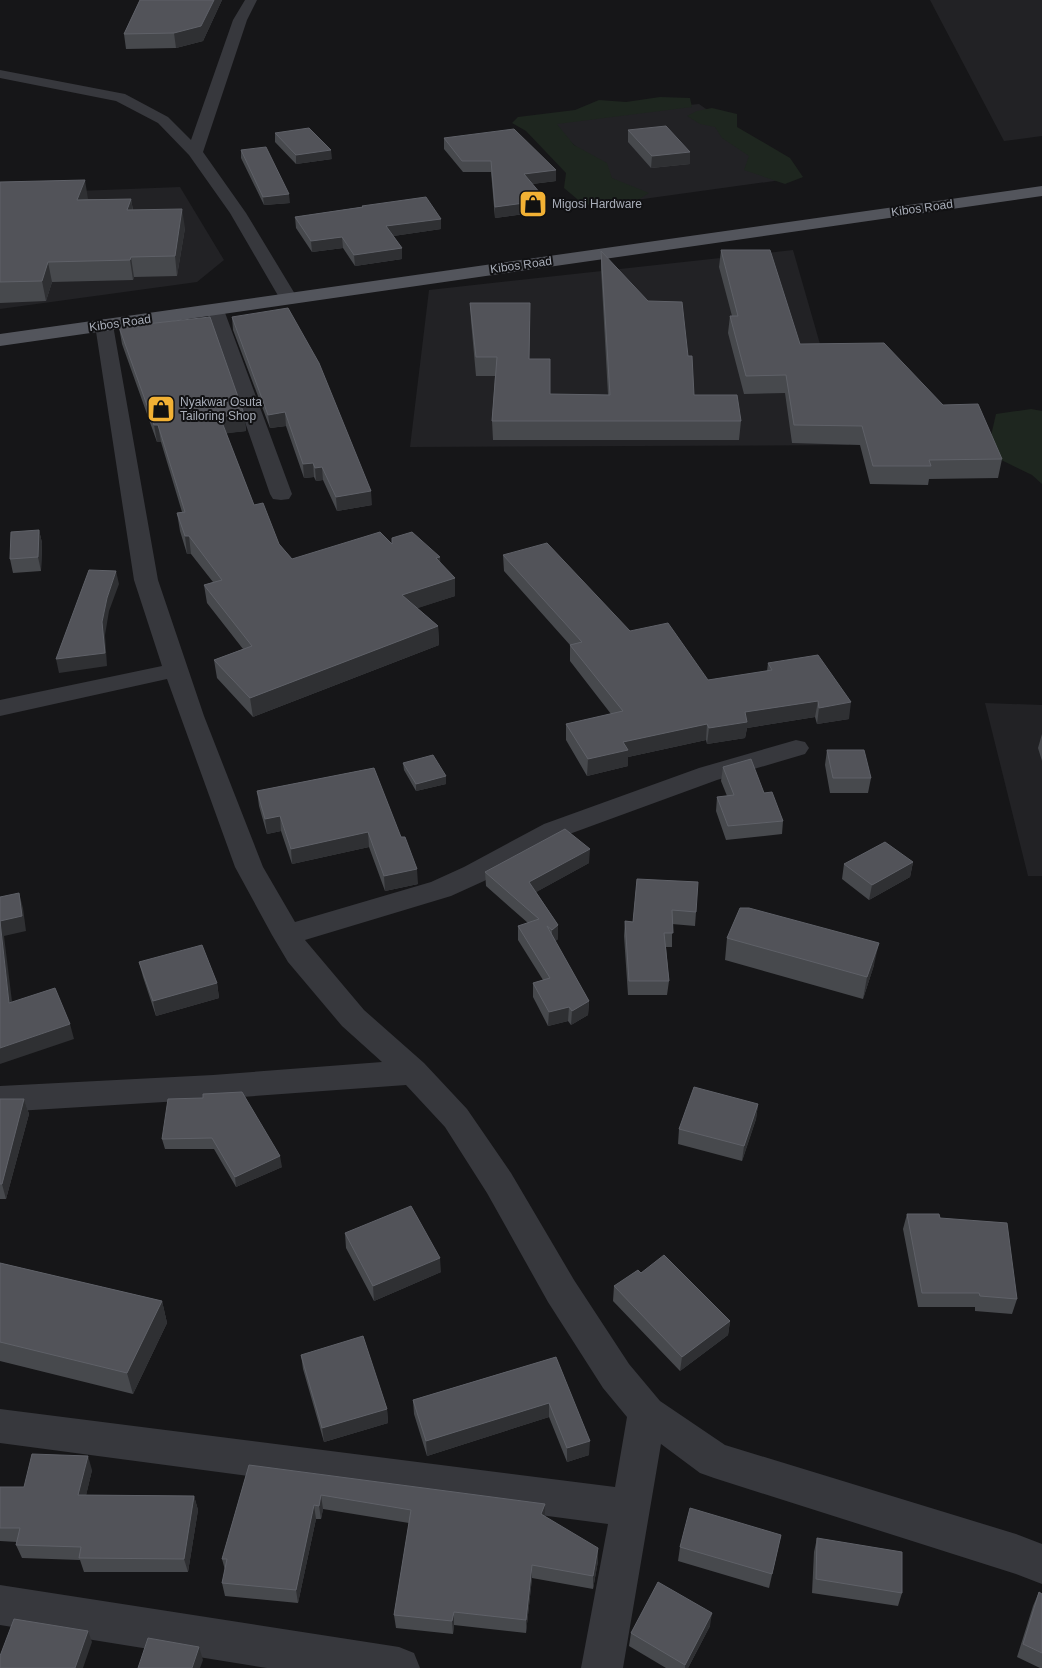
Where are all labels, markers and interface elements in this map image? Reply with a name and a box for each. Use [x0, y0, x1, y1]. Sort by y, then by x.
shop icon: Migosi Hardware [518, 189, 548, 219]
place label: Migosi Hardware [552, 197, 642, 211]
street label: Kibos Road [890, 197, 954, 219]
street label: Kibos Road [489, 254, 553, 276]
street label: Kibos Road [88, 312, 152, 334]
shop icon: Nyakwar Osuta Tailoring Shop [146, 394, 176, 424]
place label: Nyakwar Osuta Tailoring Shop [180, 395, 262, 423]

